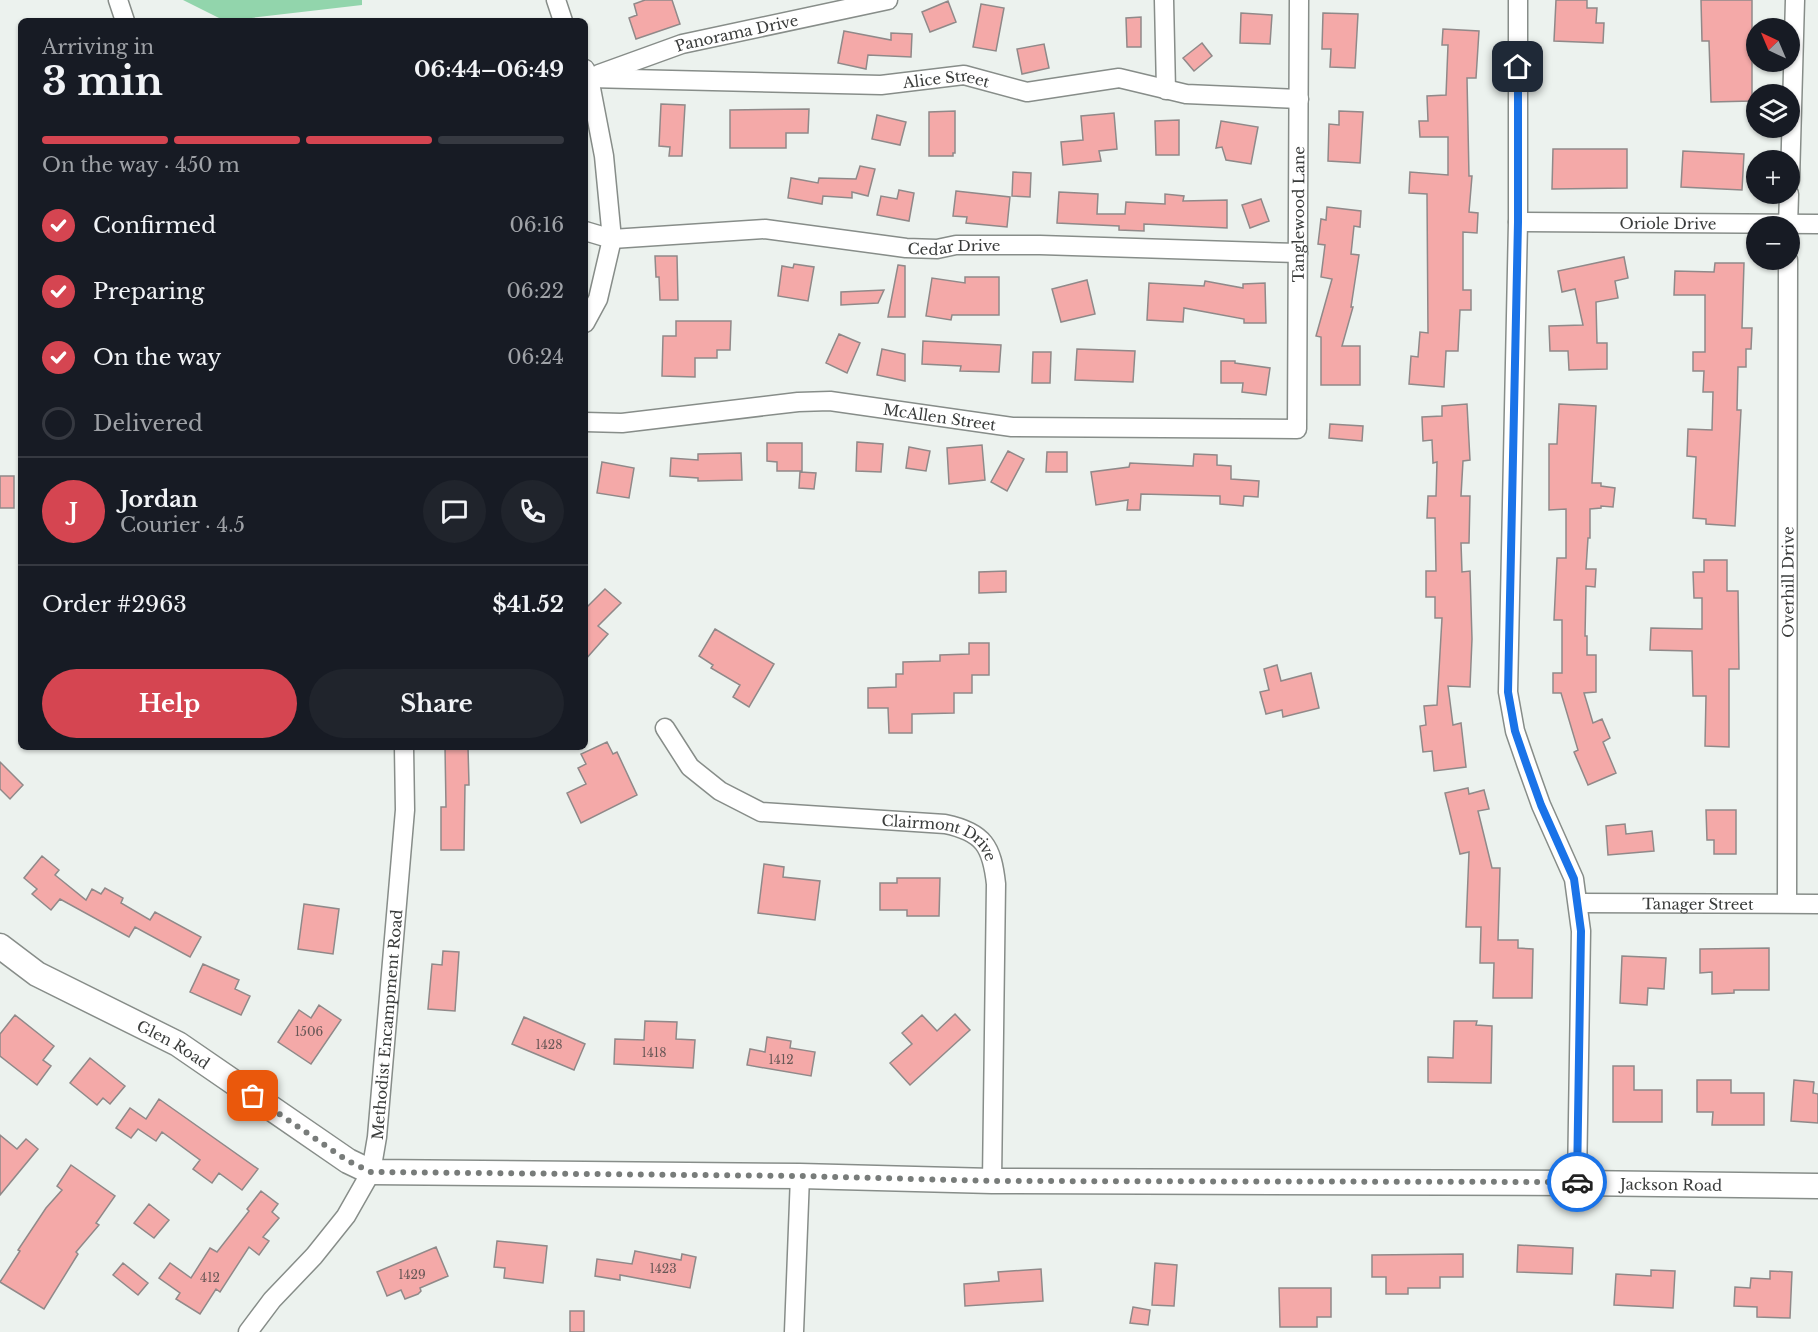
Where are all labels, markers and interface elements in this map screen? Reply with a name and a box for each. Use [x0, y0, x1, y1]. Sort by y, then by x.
street label: Panorama Drive [672, 10, 800, 55]
north arrow [1746, 18, 1800, 72]
map controls [1746, 18, 1800, 270]
text: Arriving in [42, 35, 154, 59]
pin [1492, 41, 1543, 92]
icon: home [1501, 50, 1534, 83]
text: 06:44–06:49 [414, 56, 564, 83]
text: 3 min [42, 57, 163, 106]
street label: Alice Street [901, 65, 992, 92]
button: layers [1746, 84, 1800, 138]
street label: Tanglewood Lane [1288, 146, 1308, 282]
button: + [1746, 150, 1800, 204]
text: On the way · 450 m [42, 153, 240, 177]
icon: check [42, 209, 75, 242]
text: Confirmed [93, 212, 216, 239]
text: 06:16 [509, 213, 564, 237]
street label: Oriole Drive [1619, 213, 1717, 233]
button: − [1746, 216, 1800, 270]
street label: Cedar Drive [907, 235, 1000, 259]
icon: check [42, 275, 75, 308]
text: Preparing [93, 278, 204, 305]
text: 06:22 [507, 279, 564, 303]
icon: check [42, 341, 75, 374]
text: On the way [93, 344, 221, 371]
text: 06:24 [507, 345, 564, 369]
street label: McAllen Street [882, 399, 998, 434]
text: Delivered [93, 410, 203, 437]
button: chat [423, 480, 486, 543]
button: phone [501, 480, 564, 543]
text: Jordan [120, 486, 198, 513]
text: J [69, 498, 78, 525]
text: Courier · 4.5 [120, 513, 245, 537]
street label: Overhill Drive [1778, 526, 1797, 638]
text: Order #2963 [42, 591, 187, 618]
text: $41.52 [492, 591, 564, 618]
button: Help [42, 669, 297, 738]
button: Share [309, 669, 564, 738]
street label: Clairmont Drive [881, 810, 1001, 863]
street label: Tanager Street [1642, 894, 1754, 913]
street label: Methodist Encampment Road [367, 909, 406, 1141]
street label: Glen Road [134, 1016, 214, 1073]
house number: 1506 [295, 1024, 324, 1039]
house number: 1428 [535, 1037, 563, 1052]
house number: 1418 [642, 1045, 667, 1060]
house number: 1412 [768, 1052, 794, 1067]
pin [227, 1070, 278, 1121]
icon: bag [236, 1079, 269, 1112]
courier [1547, 1152, 1607, 1212]
icon: car [1561, 1166, 1594, 1199]
street label: Jackson Road [1618, 1174, 1722, 1194]
house number: 1423 [649, 1261, 677, 1276]
house number: 1429 [398, 1267, 426, 1282]
house number: 412 [200, 1270, 220, 1285]

